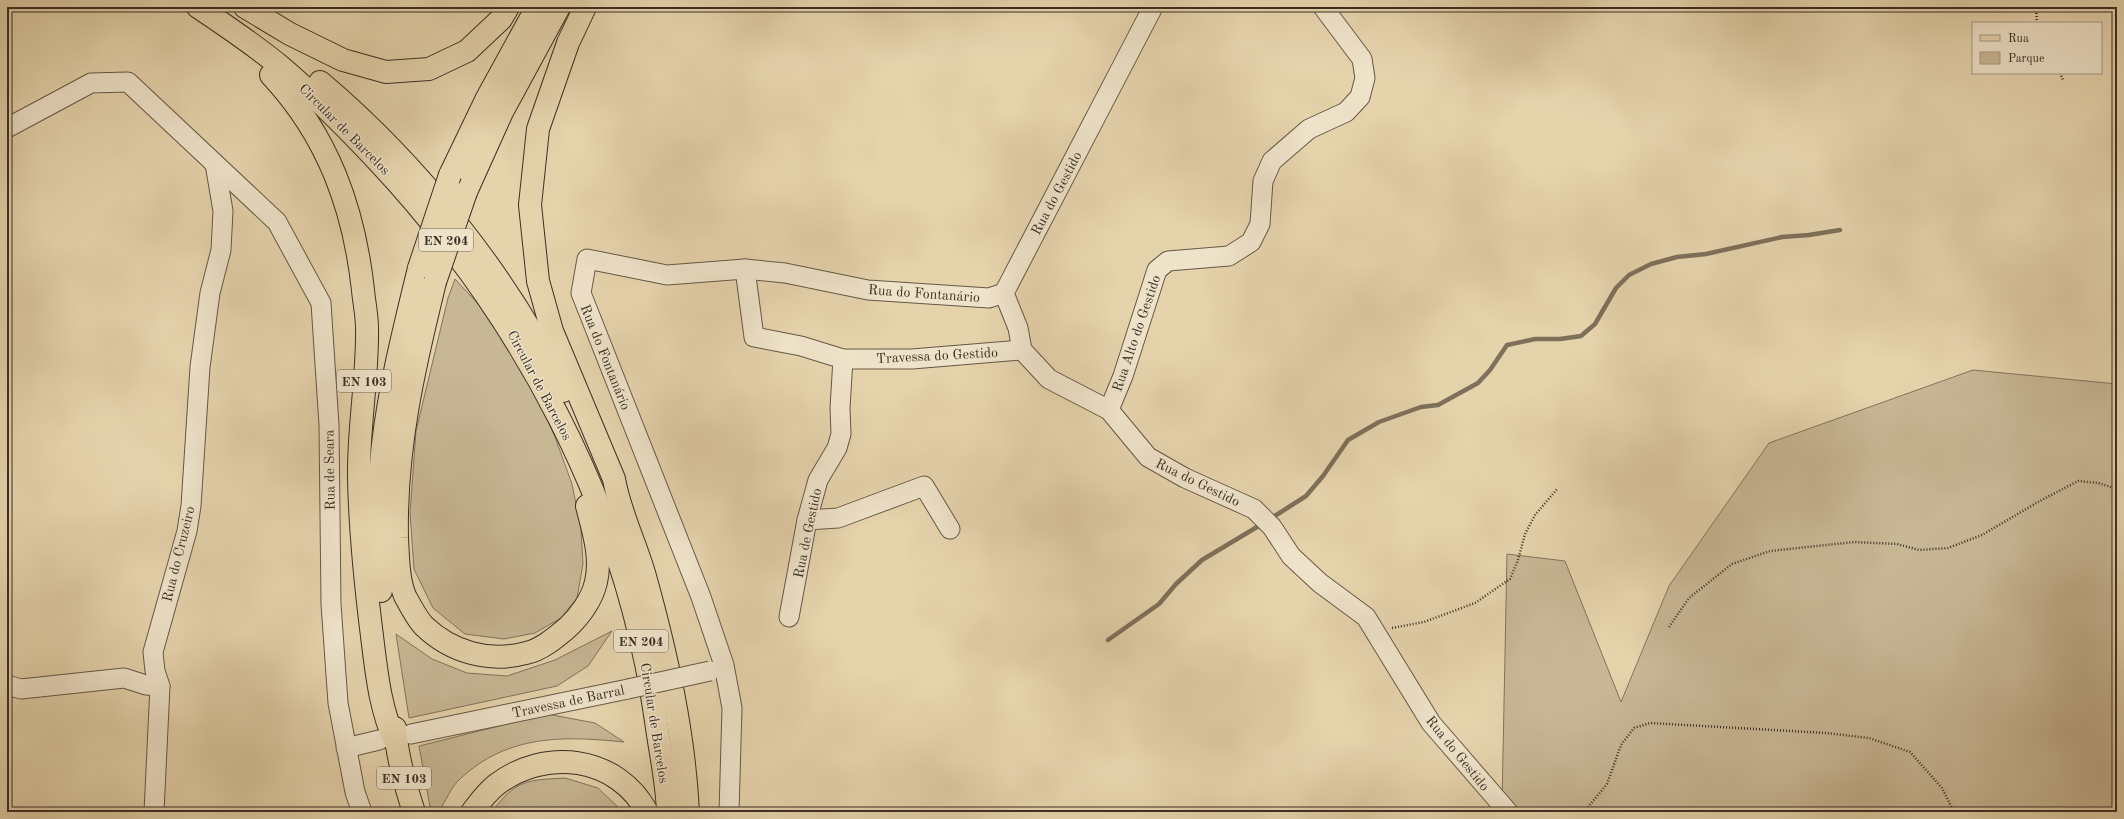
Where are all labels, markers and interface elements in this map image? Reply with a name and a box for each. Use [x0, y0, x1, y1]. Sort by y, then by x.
legend [1972, 22, 2102, 74]
text: Rua [2008, 33, 2029, 45]
text: Parque [2008, 53, 2045, 65]
street label: Circular de Barcelos [296, 82, 392, 178]
street label: Rua do Gestido [1029, 150, 1085, 237]
road number: EN 204 [419, 229, 473, 251]
street label: Rua Alto do Gestido [1110, 273, 1163, 393]
street label: Rua do Fontanário [867, 283, 980, 305]
street label: Rua do Fontanário [578, 303, 633, 412]
street label: Circular de Barcelos [504, 328, 574, 443]
street label: Travessa do Gestido [876, 346, 998, 366]
road number: EN 103 [337, 370, 391, 392]
street label: Rua de Seara [322, 429, 338, 510]
street label: Rua do Gestido [1153, 456, 1242, 509]
street label: Rua de Gestido [792, 487, 824, 579]
street label: Rua do Cruzeiro [160, 505, 198, 604]
road number: EN 204 [614, 630, 668, 652]
street label: Circular de Barcelos [638, 662, 670, 785]
street label: Travessa de Barral [511, 683, 626, 721]
street label: Rua do Gestido [1423, 713, 1492, 794]
road number: EN 103 [377, 767, 431, 789]

